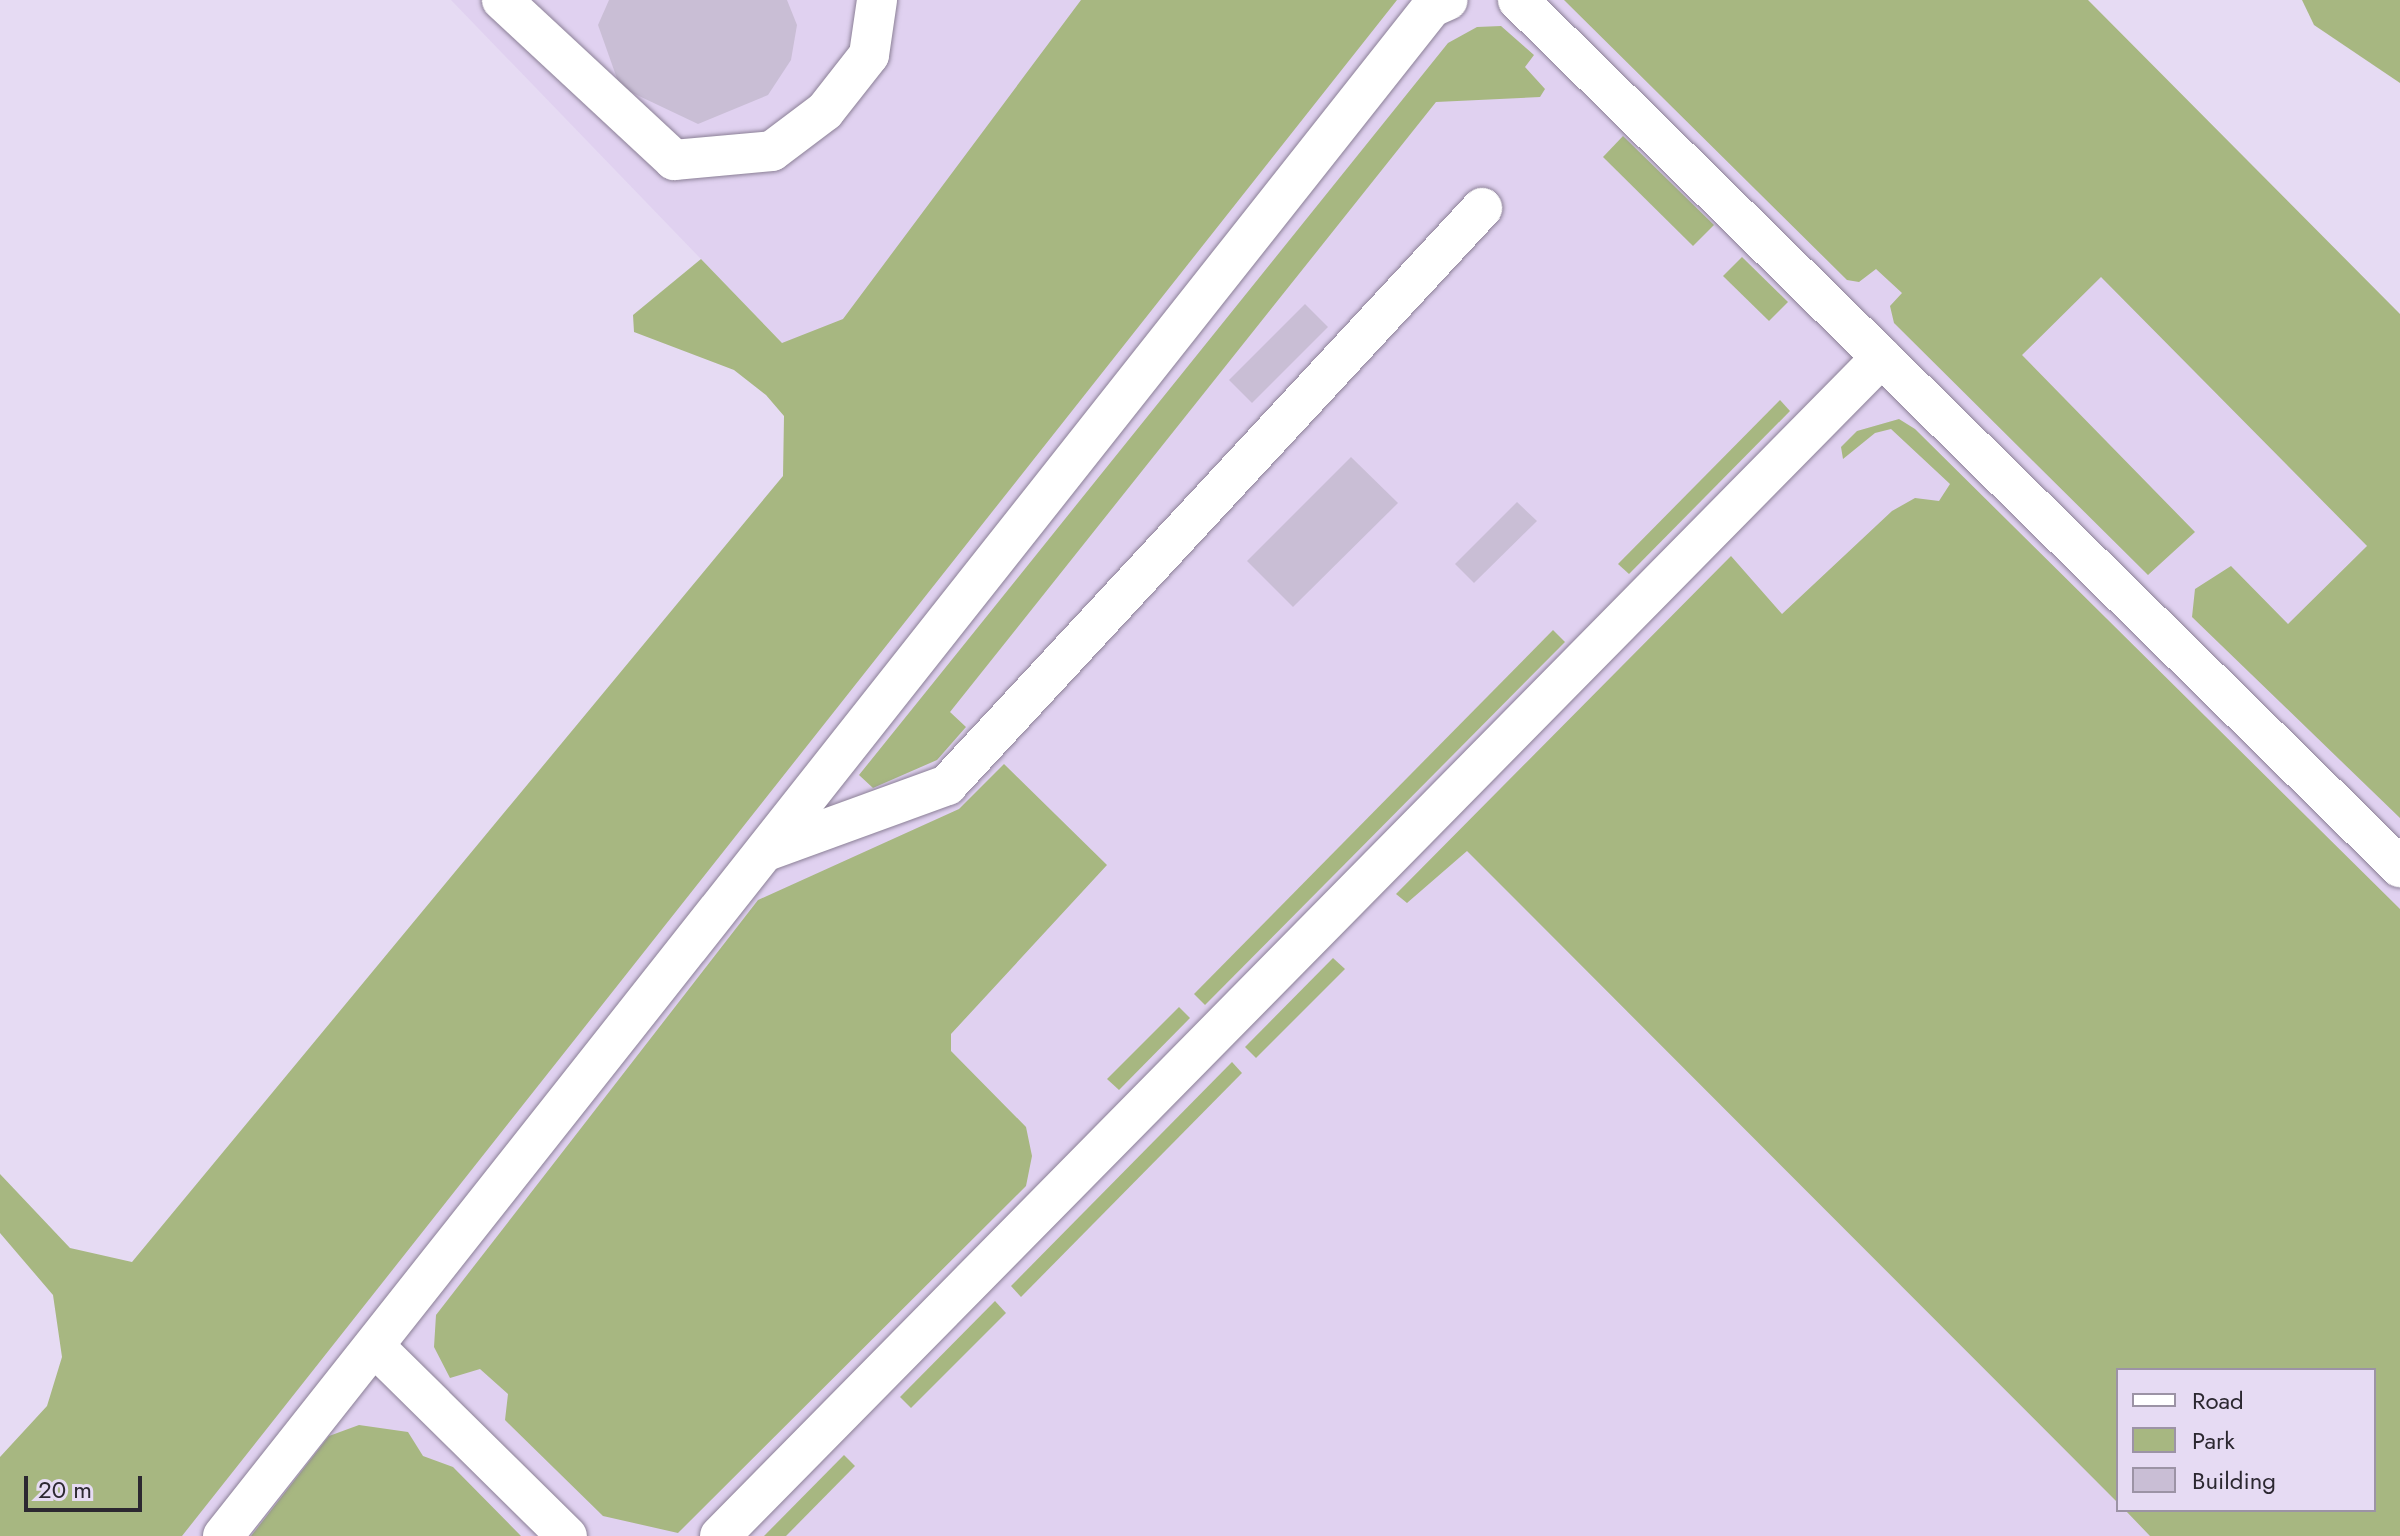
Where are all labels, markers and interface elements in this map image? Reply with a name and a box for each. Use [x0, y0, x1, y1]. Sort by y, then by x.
legend [2116, 1368, 2376, 1512]
text: Road [2192, 1383, 2244, 1418]
text: Park [2192, 1423, 2235, 1458]
scale bar [28, 1460, 146, 1510]
text: Building [2192, 1463, 2276, 1498]
text: 20 m [38, 1472, 92, 1507]

